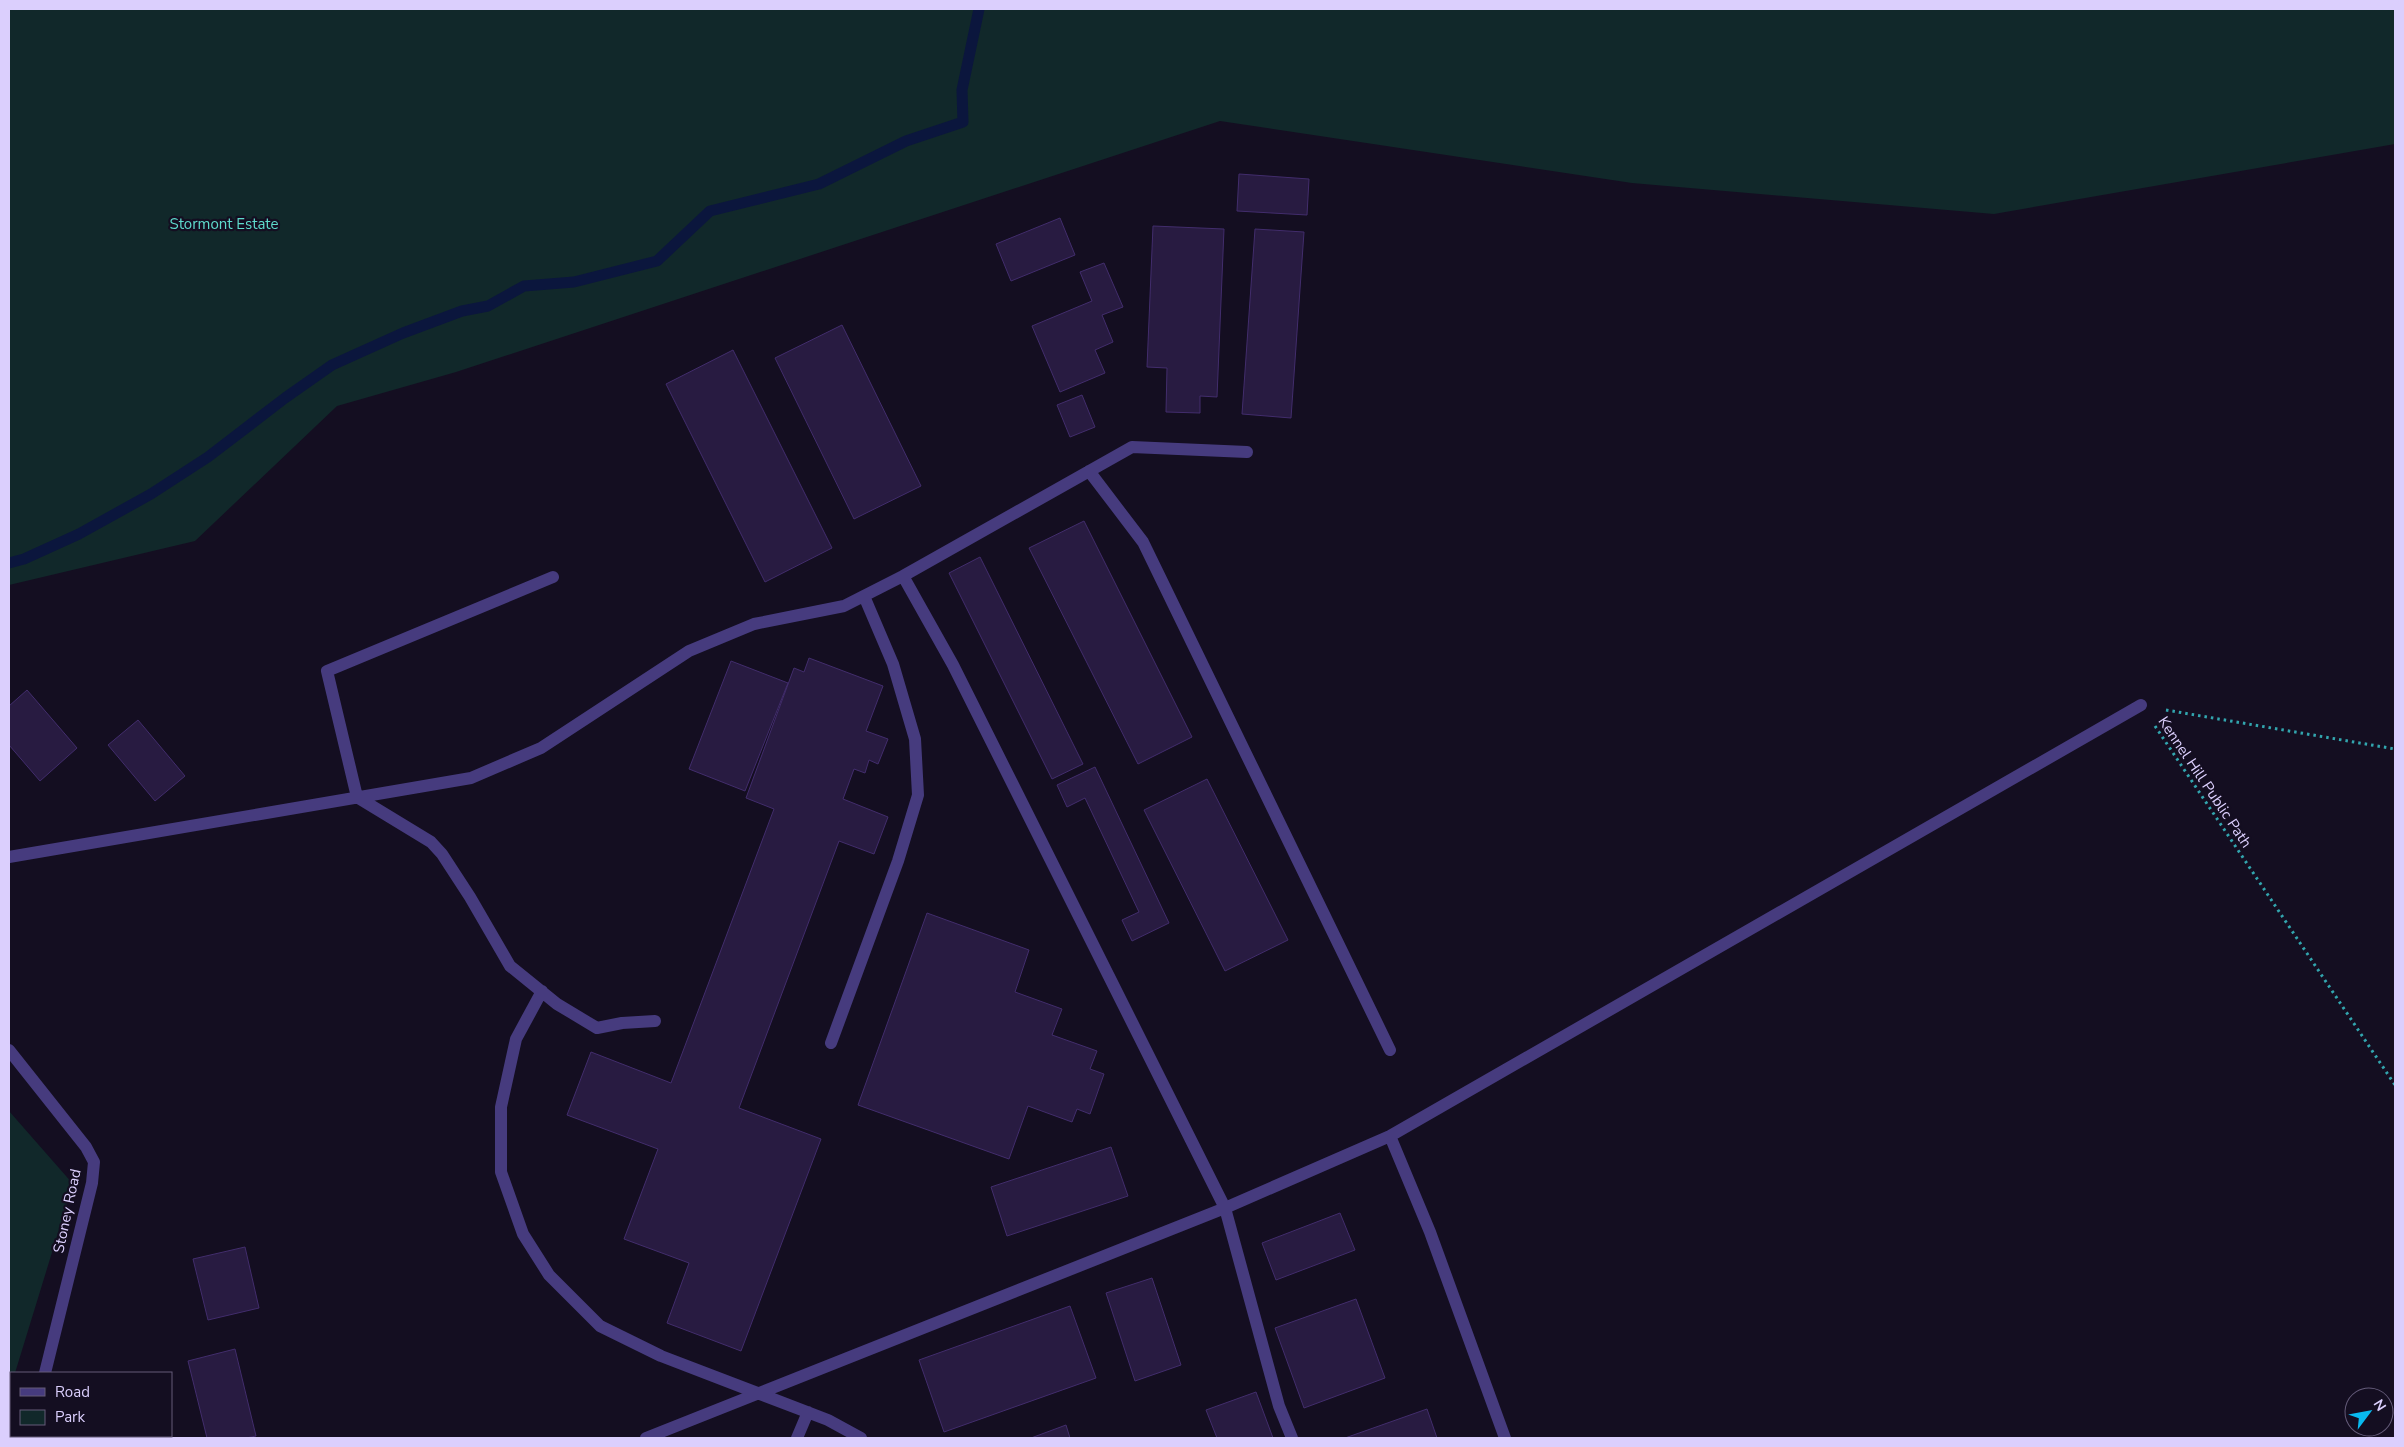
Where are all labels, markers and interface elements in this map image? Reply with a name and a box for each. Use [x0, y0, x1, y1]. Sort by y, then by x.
park label: Stormont Estate [169, 214, 279, 234]
street label: Kennel Hill Public Path [2154, 712, 2256, 852]
street label: Stoney Road [48, 1167, 86, 1255]
legend [10, 1372, 172, 1437]
text: Road [55, 1382, 90, 1402]
north arrow [2344, 1387, 2394, 1437]
text: N [2369, 1396, 2390, 1415]
text: Park [55, 1407, 85, 1427]

